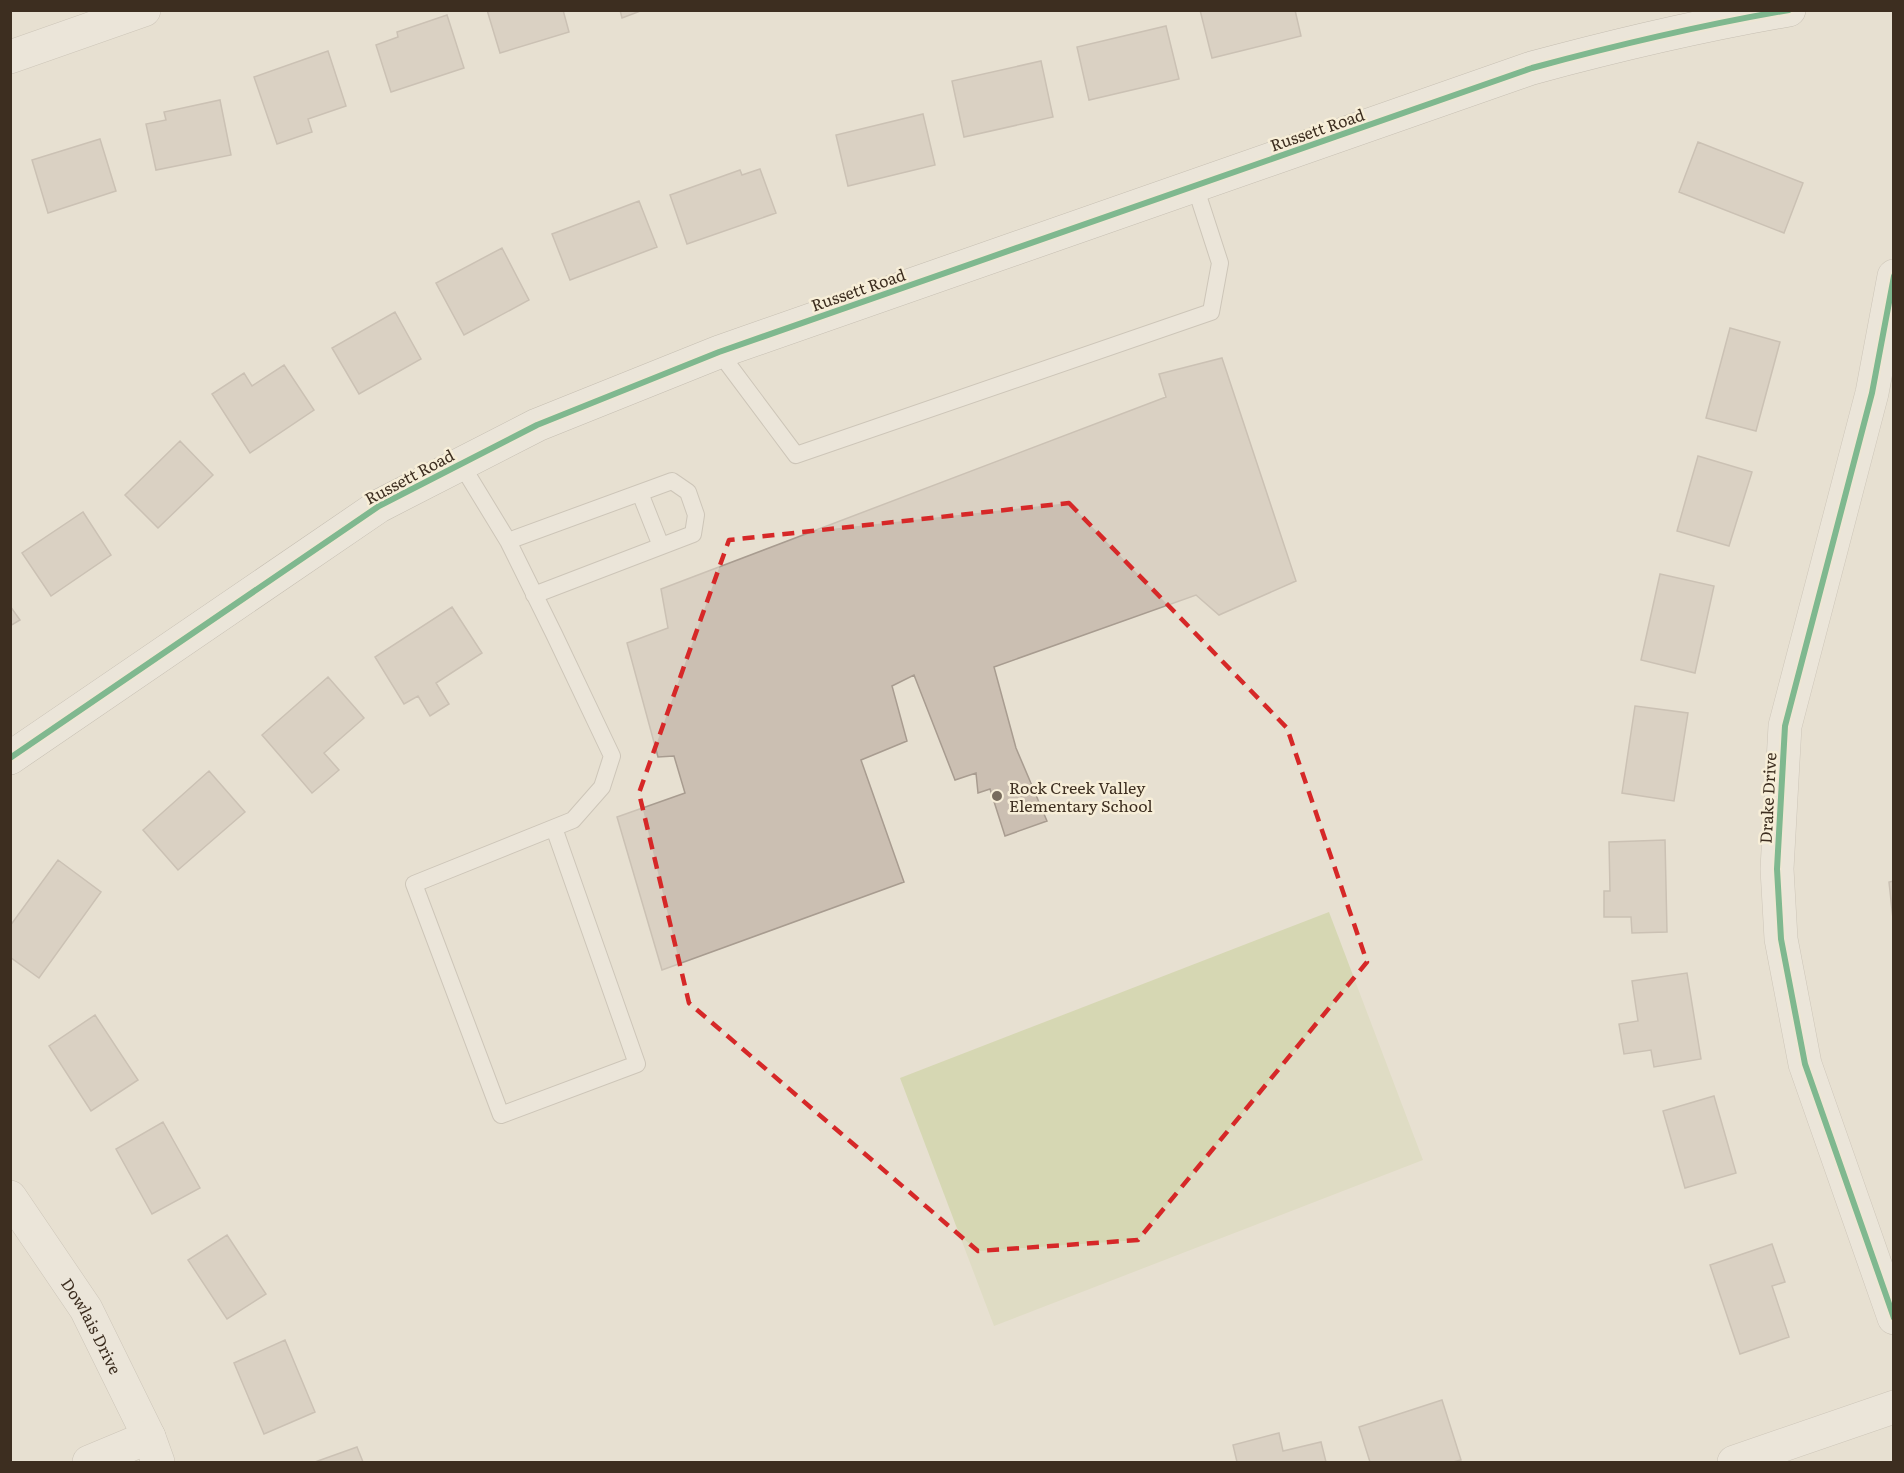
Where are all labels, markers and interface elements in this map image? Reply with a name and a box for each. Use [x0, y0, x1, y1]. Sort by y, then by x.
street label: Russett Road [1267, 102, 1368, 156]
street label: Russett Road [808, 262, 909, 316]
street label: Russett Road [360, 442, 458, 510]
street label: Drake Drive [1753, 752, 1781, 844]
place label: Rock Creek Valley Elementary School [1009, 775, 1153, 817]
marker: Rock Creek Valley Elementary School [990, 789, 1004, 803]
street label: Dowlais Drive [56, 1273, 128, 1378]

